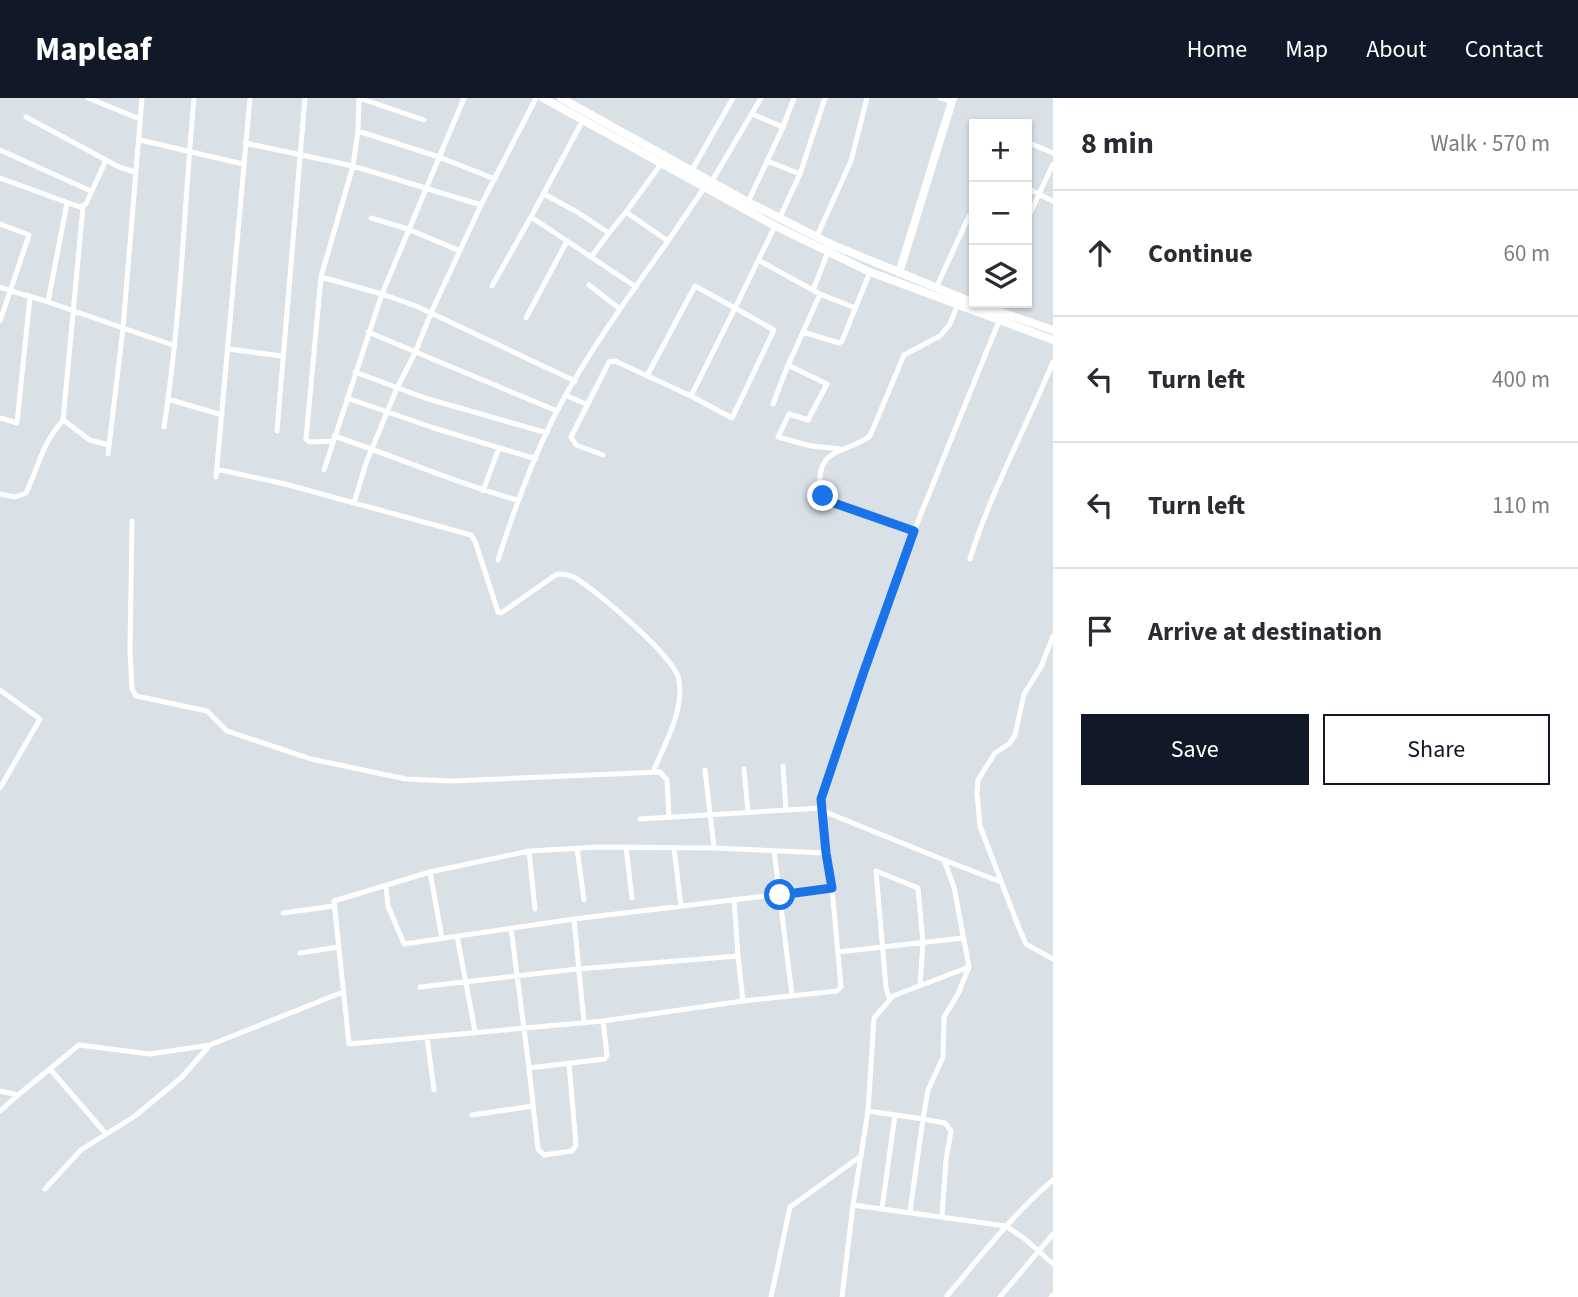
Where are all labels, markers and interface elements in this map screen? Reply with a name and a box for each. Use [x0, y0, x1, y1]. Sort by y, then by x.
text: Mapleaf [35, 26, 151, 73]
text: Home [1187, 32, 1247, 67]
text: Map [1285, 32, 1328, 67]
text: About [1366, 32, 1427, 67]
text: Contact [1465, 32, 1543, 67]
map controls [969, 119, 1032, 308]
button: + [969, 119, 1032, 182]
text: 8 min [1081, 122, 1154, 165]
text: Walk · 570 m [1431, 127, 1550, 160]
button: − [969, 182, 1032, 245]
icon: ahead [1081, 234, 1119, 272]
text: Continue [1148, 235, 1253, 272]
text: 60 m [1503, 237, 1550, 270]
button: layers [969, 245, 1032, 308]
icon: left [1081, 360, 1119, 398]
text: Turn left [1148, 361, 1245, 398]
text: 400 m [1492, 363, 1550, 396]
route end [807, 480, 838, 511]
icon: left [1081, 486, 1119, 524]
text: Turn left [1148, 487, 1245, 524]
text: 110 m [1492, 489, 1550, 522]
icon: arrive [1081, 612, 1119, 650]
text: Arrive at destination [1148, 613, 1382, 650]
button: Save [1081, 714, 1309, 785]
button: Share [1323, 714, 1550, 785]
route start [764, 879, 795, 910]

